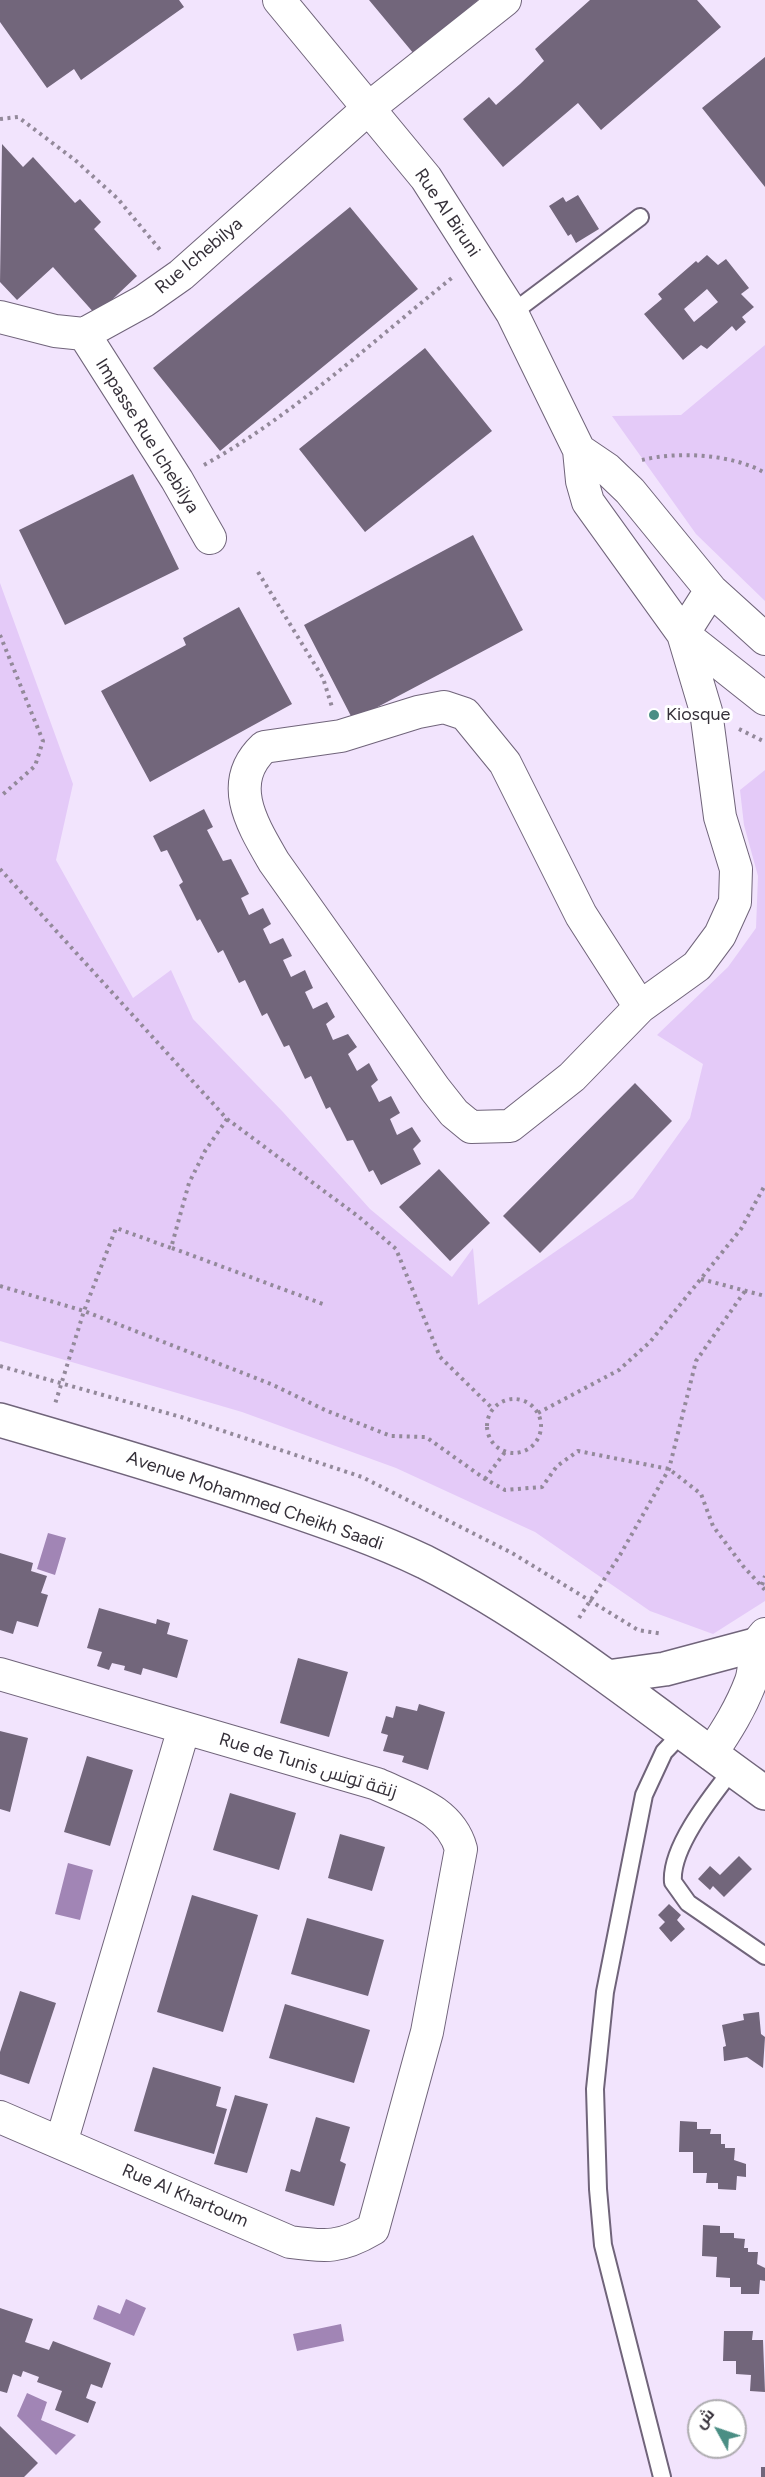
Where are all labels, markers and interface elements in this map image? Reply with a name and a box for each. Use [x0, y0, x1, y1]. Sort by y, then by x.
street label: Rue Al Biruni [410, 165, 484, 261]
street label: Rue Ichebilya [151, 213, 247, 299]
street label: Impasse Rue Ichebilya [91, 355, 203, 517]
place label: Kiosque [666, 704, 730, 726]
marker: Kiosque [647, 708, 661, 722]
street label: Avenue Mohammed Cheikh Saadi [124, 1447, 386, 1555]
street label: Rue de Tunis زنقة تونس [216, 1729, 400, 1803]
street label: Rue Al Khartoum [119, 2160, 251, 2232]
north arrow [687, 2399, 747, 2459]
text: ش [690, 2404, 718, 2432]

